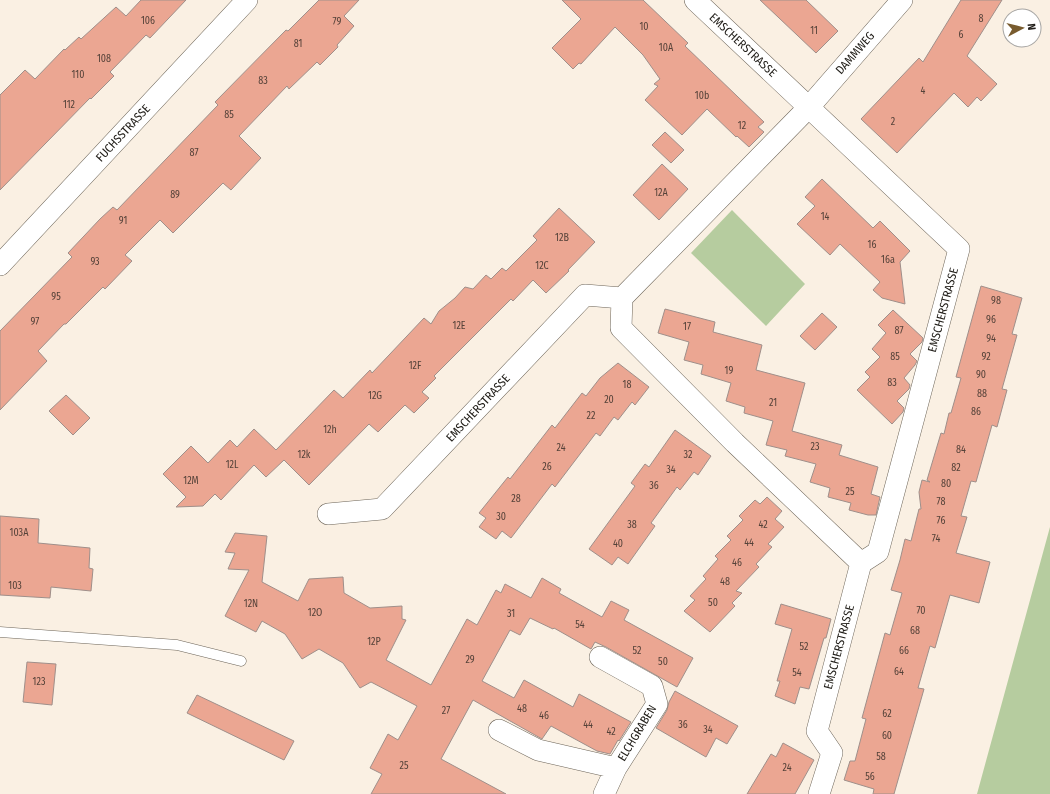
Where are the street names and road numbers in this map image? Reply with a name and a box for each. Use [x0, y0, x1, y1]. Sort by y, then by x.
street label: EMSCHERSTRASSE [706, 10, 780, 80]
street label: DAMMWEG [833, 29, 877, 77]
street label: FUCHSSTRASSE [93, 101, 153, 164]
street label: EMSCHERSTRASSE [925, 266, 961, 354]
street label: EMSCHERSTRASSE [443, 371, 513, 445]
street label: EMSCHERSTRASSE [821, 603, 857, 691]
street label: ELCHGRABEN [615, 702, 659, 764]

